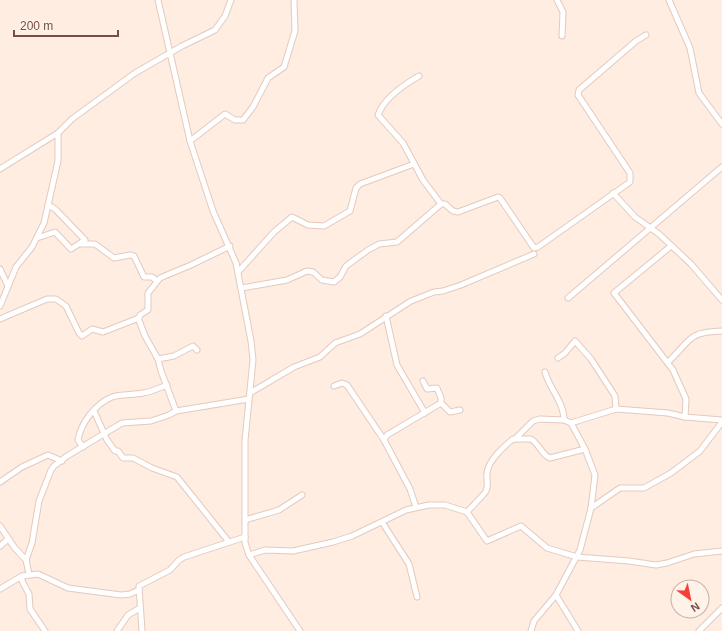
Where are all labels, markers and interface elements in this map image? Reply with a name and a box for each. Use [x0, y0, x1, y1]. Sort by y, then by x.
scale bar [14, 12, 118, 38]
text: 200 m [20, 19, 53, 33]
north arrow [670, 579, 710, 619]
text: N [689, 600, 702, 615]

